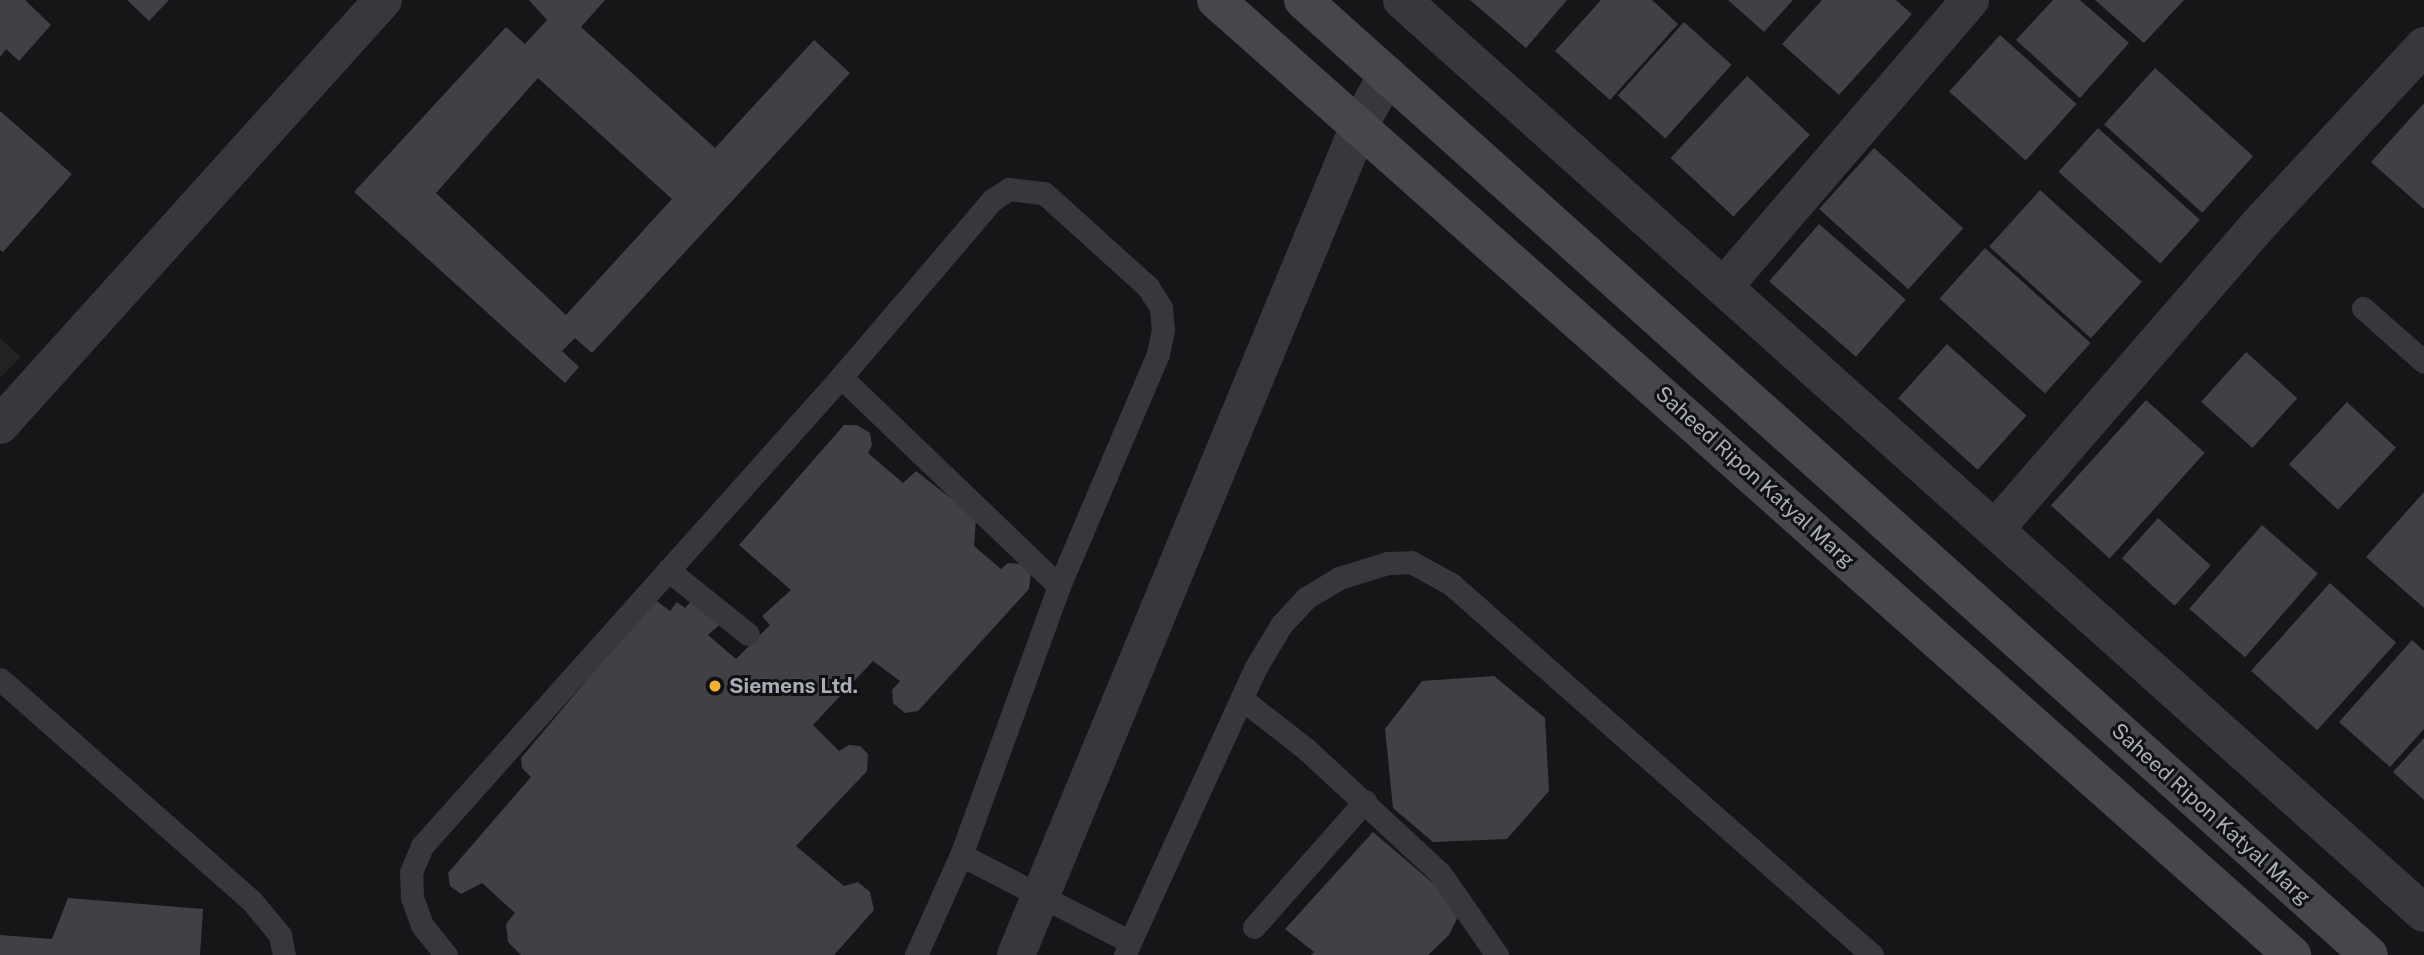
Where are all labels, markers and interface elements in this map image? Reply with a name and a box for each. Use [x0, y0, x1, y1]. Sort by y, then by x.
street label: Saheed Ripon Katyal Marg [1650, 381, 1860, 573]
place label: Siemens Ltd. [729, 673, 858, 699]
marker: Siemens Ltd. [707, 678, 723, 694]
street label: Saheed Ripon Katyal Marg [2106, 718, 2316, 910]

